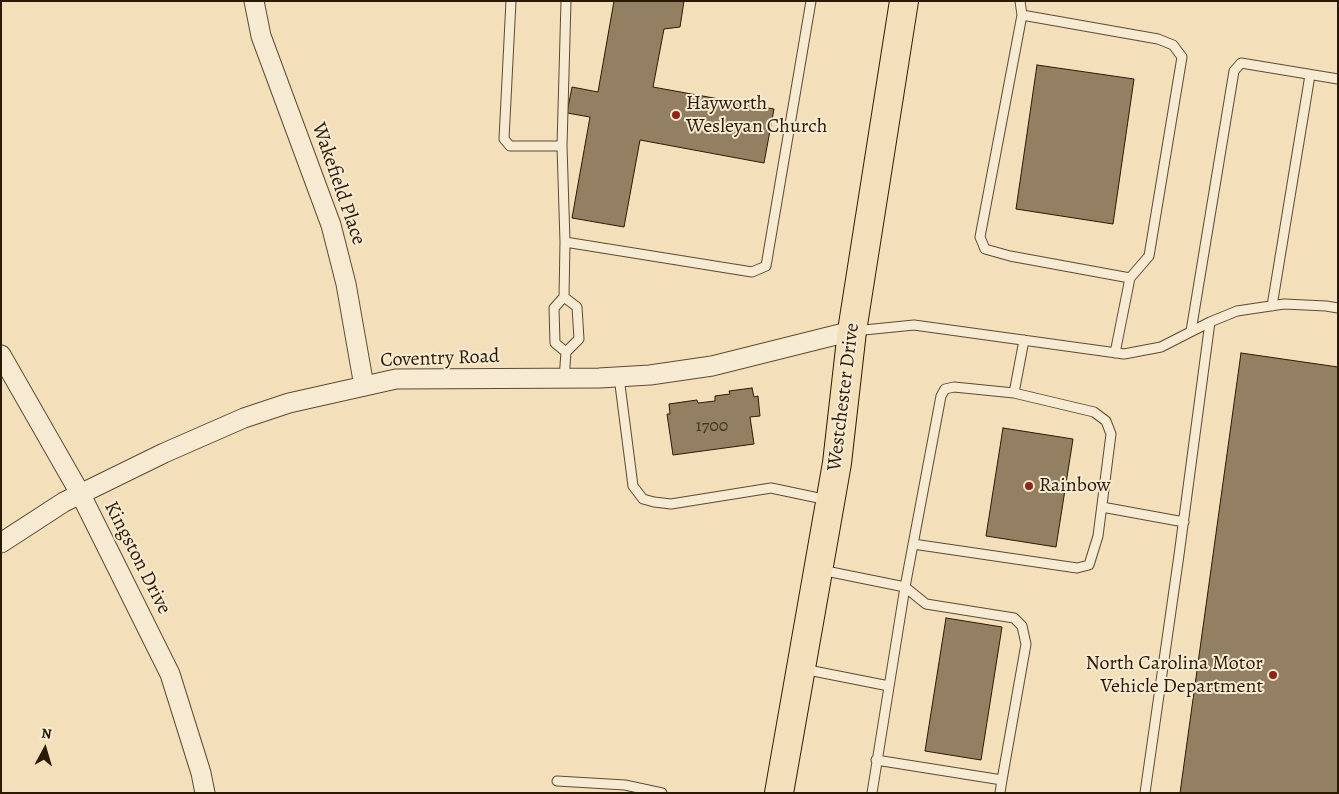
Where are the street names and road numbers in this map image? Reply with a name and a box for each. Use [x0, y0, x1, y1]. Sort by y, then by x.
street label: Wakefield Place [306, 120, 370, 248]
street label: Westchester Drive [823, 322, 865, 472]
street label: Coventry Road [380, 345, 500, 373]
street label: Kingston Drive [98, 497, 176, 619]

